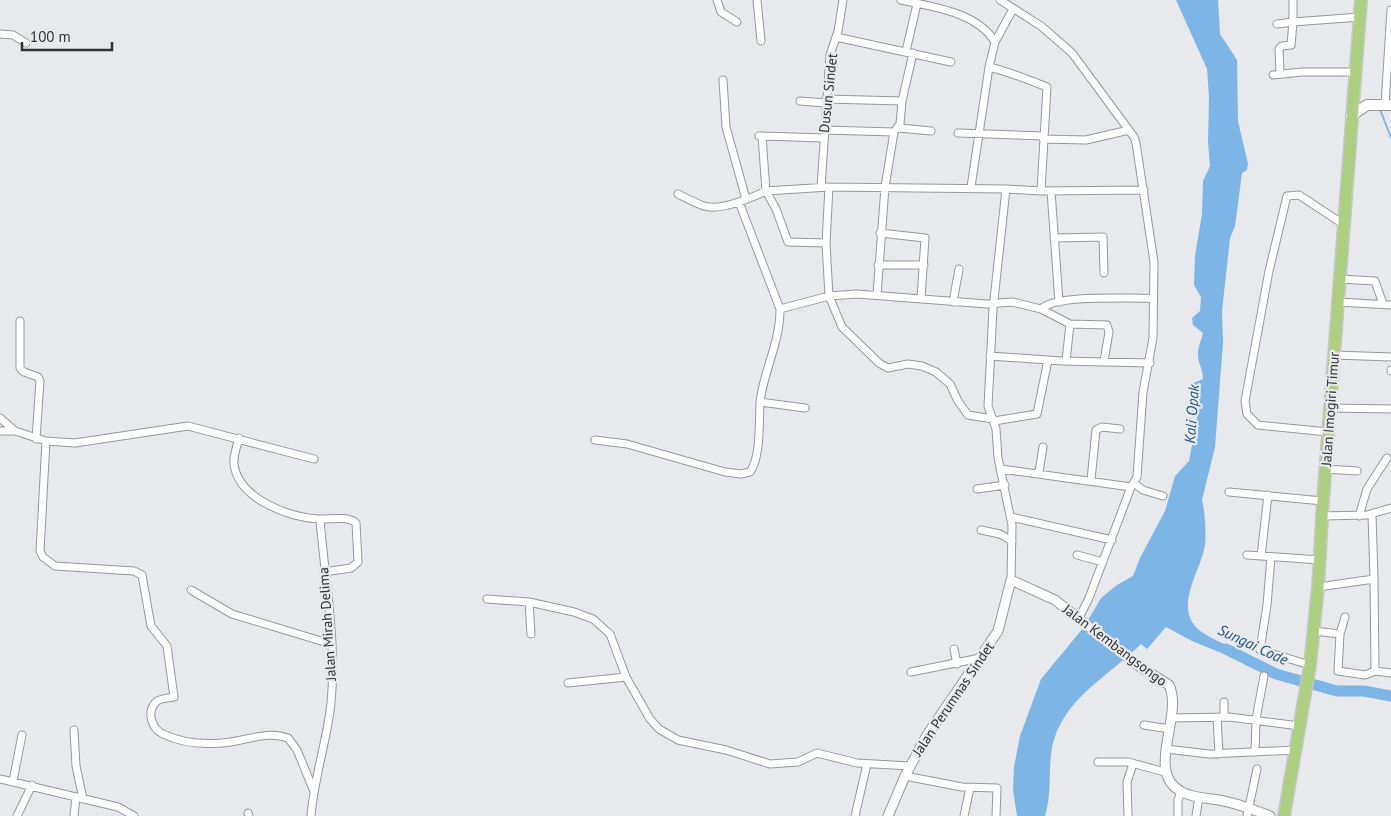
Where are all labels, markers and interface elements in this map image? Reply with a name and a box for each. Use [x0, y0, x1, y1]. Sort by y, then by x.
scale bar [22, 20, 112, 52]
text: 100 m [30, 27, 71, 46]
street label: Dusun Sindet [815, 52, 841, 134]
street label: Jalan Imogiri Timur [1317, 351, 1343, 468]
water label: Kali Opak [1180, 383, 1203, 444]
street label: Jalan Mirah Delima [314, 567, 340, 682]
street label: Jalan Kembangsongo [1059, 599, 1171, 690]
water label: Sungai Code [1215, 620, 1291, 669]
street label: Jalan Perumnas Sindet [908, 638, 998, 760]

